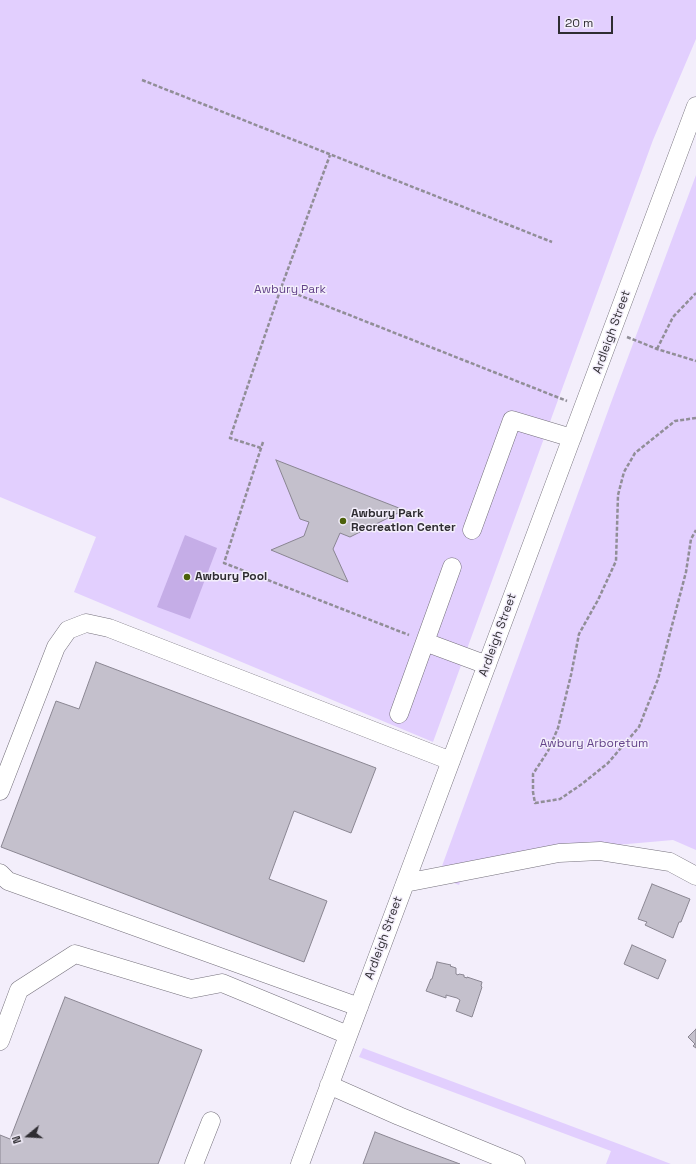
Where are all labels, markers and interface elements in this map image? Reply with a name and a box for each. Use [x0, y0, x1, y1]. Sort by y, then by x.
scale bar [560, 8, 615, 34]
text: 20 m [565, 15, 593, 31]
park label: Awbury Park [254, 283, 326, 297]
street label: Ardleigh Street [590, 288, 634, 376]
place label: Awbury Park Recreation Center [351, 507, 456, 535]
marker: Awbury Park Recreation Center [338, 516, 348, 526]
place label: Awbury Pool [195, 570, 267, 584]
marker: Awbury Pool [182, 572, 192, 582]
street label: Ardleigh Street [476, 591, 520, 679]
park label: Awbury Arboretum [540, 737, 648, 751]
street label: Ardleigh Street [362, 894, 406, 982]
north arrow [8, 1116, 48, 1156]
text: N [9, 1134, 24, 1145]

